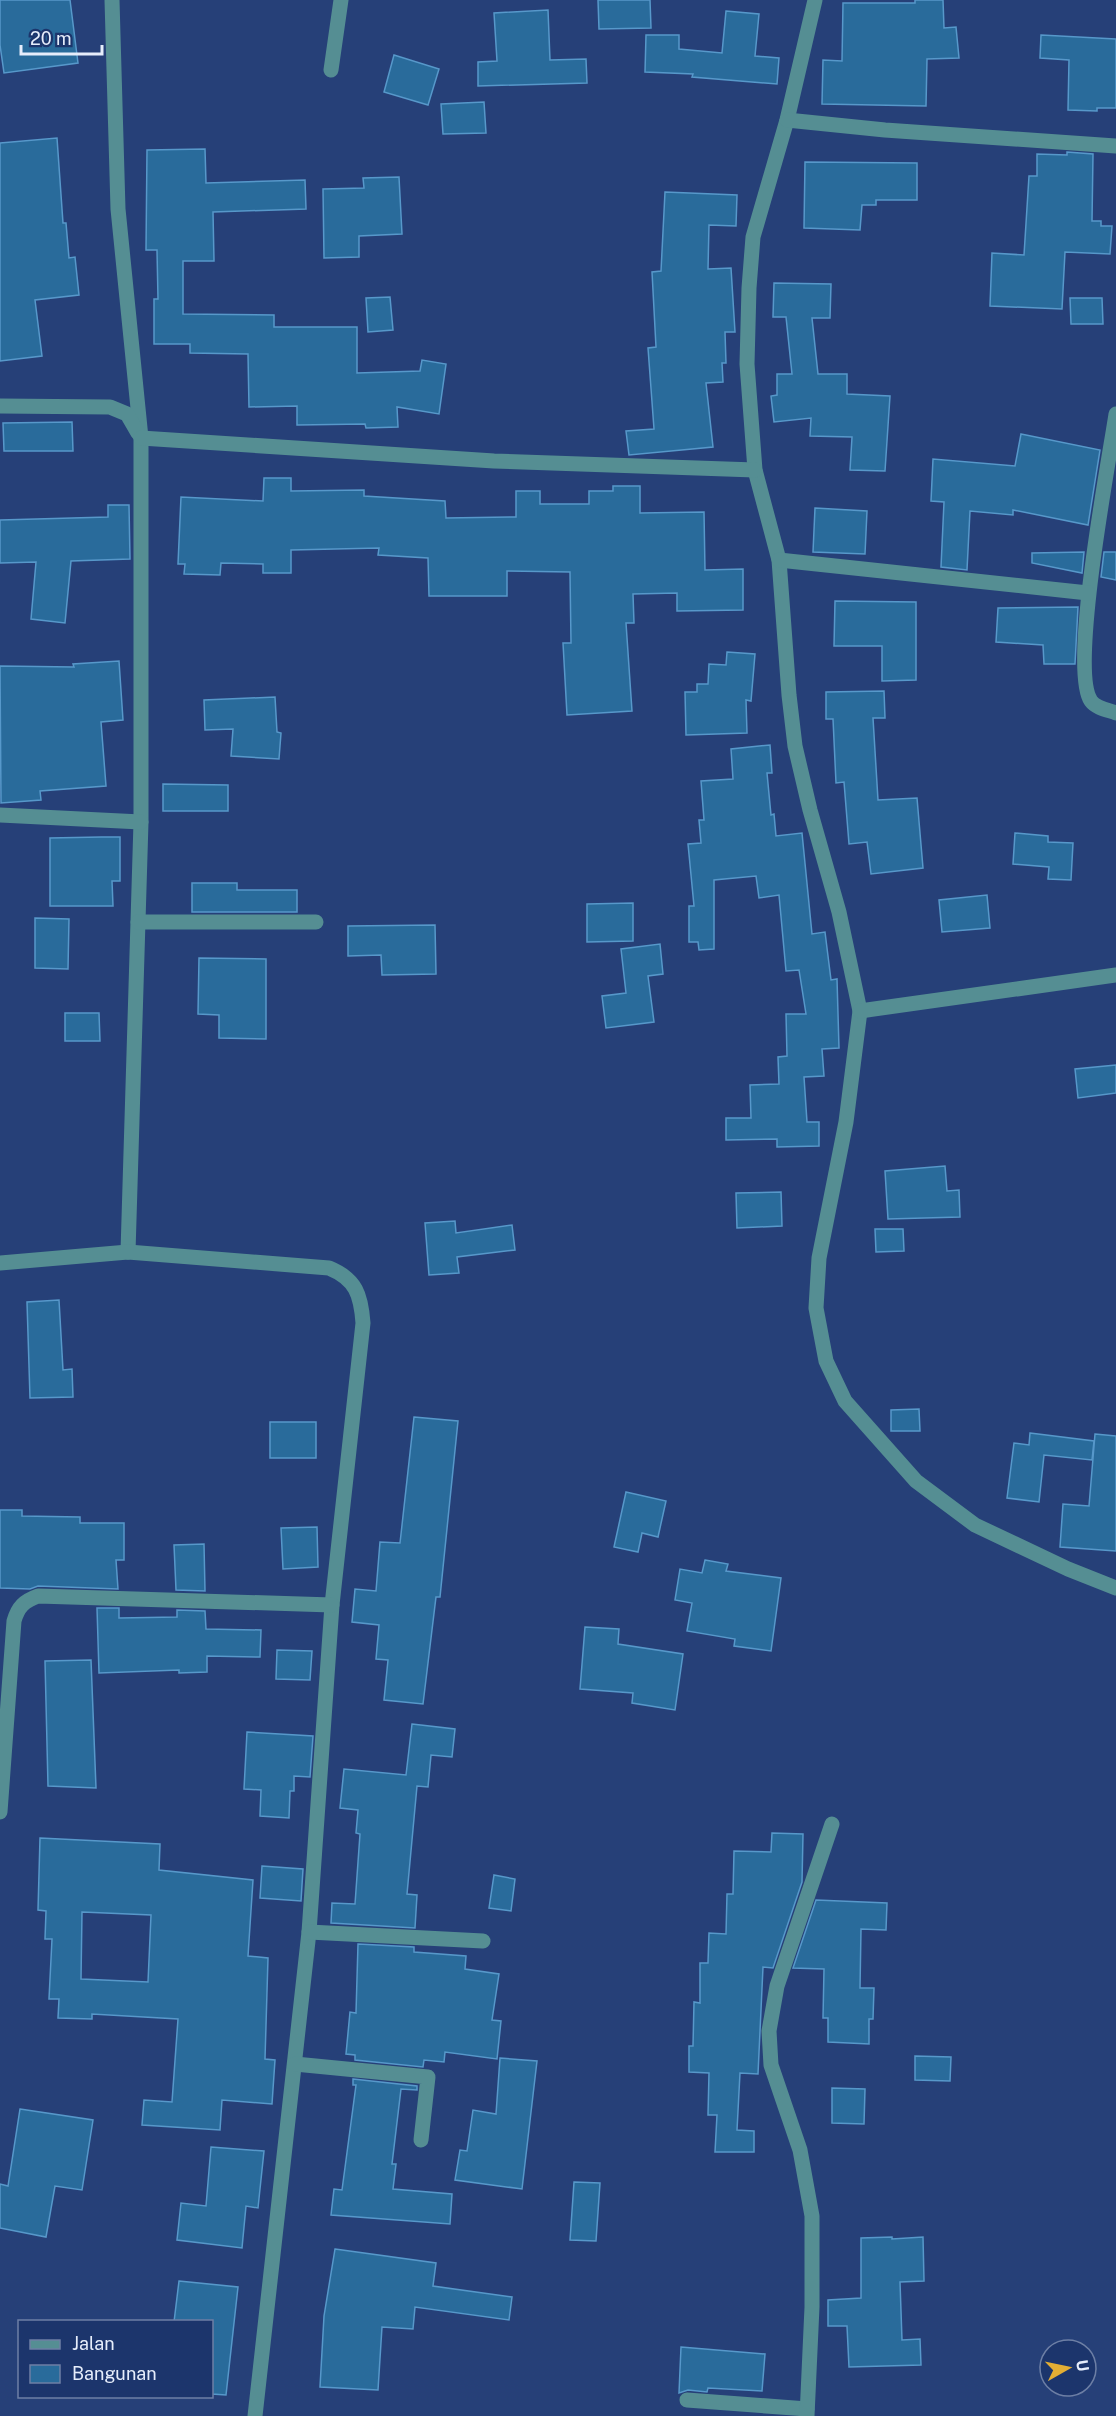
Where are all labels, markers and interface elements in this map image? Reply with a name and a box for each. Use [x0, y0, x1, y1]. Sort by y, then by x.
scale bar [21, 18, 102, 56]
text: 20 m [30, 28, 72, 49]
legend [18, 2320, 213, 2398]
text: Jalan [72, 2333, 115, 2354]
north arrow [1038, 2338, 1098, 2398]
text: U [1072, 2359, 1093, 2373]
text: Bangunan [72, 2363, 157, 2384]

